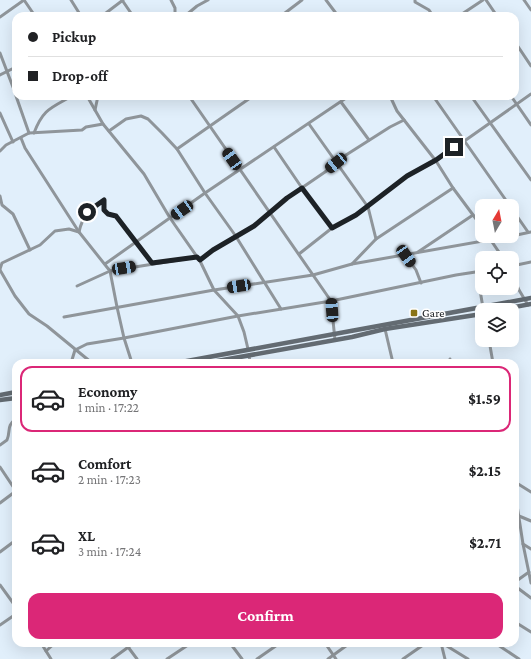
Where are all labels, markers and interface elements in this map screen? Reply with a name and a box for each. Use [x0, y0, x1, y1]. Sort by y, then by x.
text: Pickup [52, 29, 96, 45]
text: Drop-off [52, 68, 108, 84]
route end [445, 138, 463, 156]
car [220, 146, 244, 172]
car [323, 151, 349, 175]
car [169, 198, 195, 222]
north arrow [475, 199, 519, 243]
map controls [475, 199, 519, 347]
route start [78, 203, 96, 221]
car [394, 243, 418, 269]
button: locate [475, 251, 519, 295]
car [111, 260, 137, 276]
car [226, 278, 252, 294]
car [325, 298, 339, 322]
button: layers [475, 303, 519, 347]
place label: Gare [422, 306, 444, 320]
marker: Gare [409, 308, 419, 318]
icon: car [30, 381, 66, 417]
text: Economy [78, 384, 137, 400]
text: $1.59 [468, 391, 501, 407]
text: 1 min · 17:22 [78, 400, 139, 415]
icon: car [30, 453, 66, 489]
text: Comfort [78, 456, 132, 472]
text: $2.15 [469, 463, 501, 479]
text: 2 min · 17:23 [78, 472, 141, 487]
icon: car [30, 525, 66, 561]
text: XL [78, 528, 95, 544]
text: $2.71 [469, 535, 501, 551]
text: 3 min · 17:24 [78, 544, 141, 559]
button: Confirm [28, 593, 503, 639]

